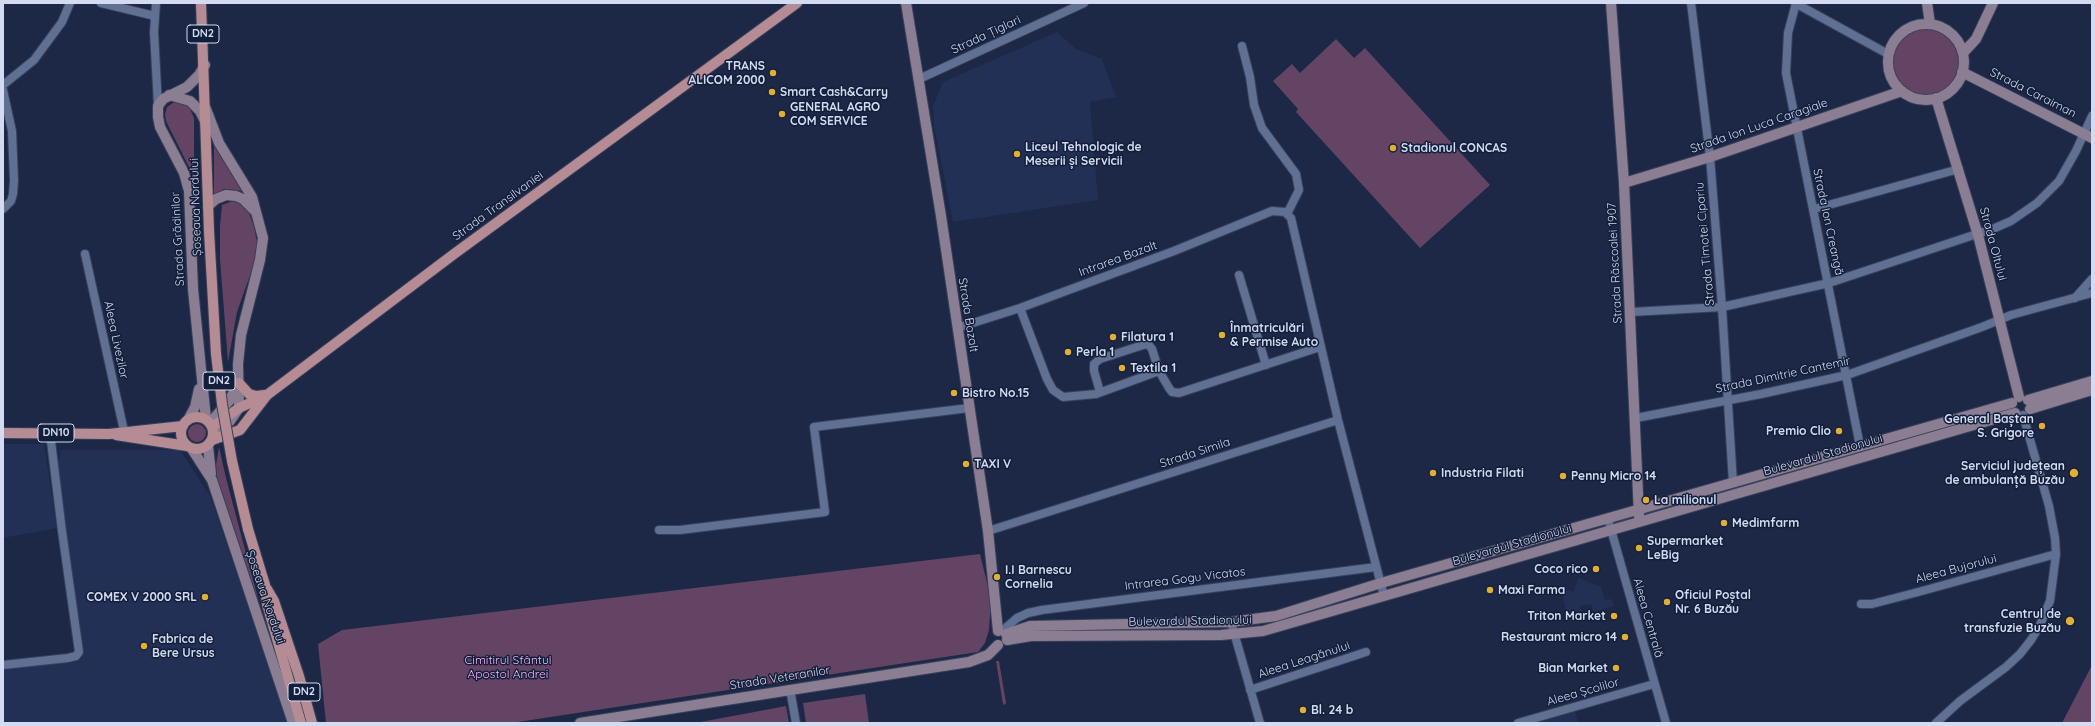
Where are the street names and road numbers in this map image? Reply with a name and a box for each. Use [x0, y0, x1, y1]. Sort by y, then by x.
street label: Strada Țiglari [949, 13, 1023, 57]
road number: DN2 [187, 25, 219, 43]
street label: Strada Caraiman [1987, 65, 2079, 121]
street label: Strada Ion Luca Caragiale [1688, 96, 1830, 156]
street label: Șoseaua Nordului [187, 158, 205, 256]
street label: Strada Ion Creangă [1810, 167, 1846, 277]
street label: Strada Transilvaniei [450, 168, 546, 244]
street label: Strada Timotei Cipariu [1692, 182, 1718, 306]
street label: Strada Grădinilor [168, 192, 188, 286]
street label: Strada Răscoalei 1907 [1605, 202, 1625, 324]
street label: Strada Oltului [1976, 206, 2010, 282]
street label: Intrarea Bazalt [1077, 238, 1159, 280]
street label: Strada Bazalt [955, 277, 981, 353]
street label: Aleea Livezilor [101, 300, 131, 380]
street label: Strada Dimitrie Cantemir [1714, 354, 1852, 396]
road number: DN2 [203, 372, 235, 390]
road number: DN10 [38, 424, 74, 442]
street label: Bulevardul Stadionului [1762, 431, 1884, 479]
street label: Strada Simila [1158, 435, 1232, 471]
street label: Bulevardul Stadionului [1451, 521, 1573, 569]
street label: Șoseaua Nordului [242, 548, 288, 646]
street label: Aleea Bujorului [1914, 551, 1998, 587]
street label: Intrarea Gogu Vicatos [1124, 564, 1246, 594]
street label: Aleea Centrală [1630, 577, 1666, 659]
street label: Bulevardul Stadionului [1128, 613, 1252, 629]
street label: Aleea Leagănului [1256, 638, 1352, 682]
street label: Strada Veteranilor [729, 663, 831, 693]
street label: Aleea Școlilor [1545, 675, 1621, 709]
road number: DN2 [288, 683, 320, 701]

